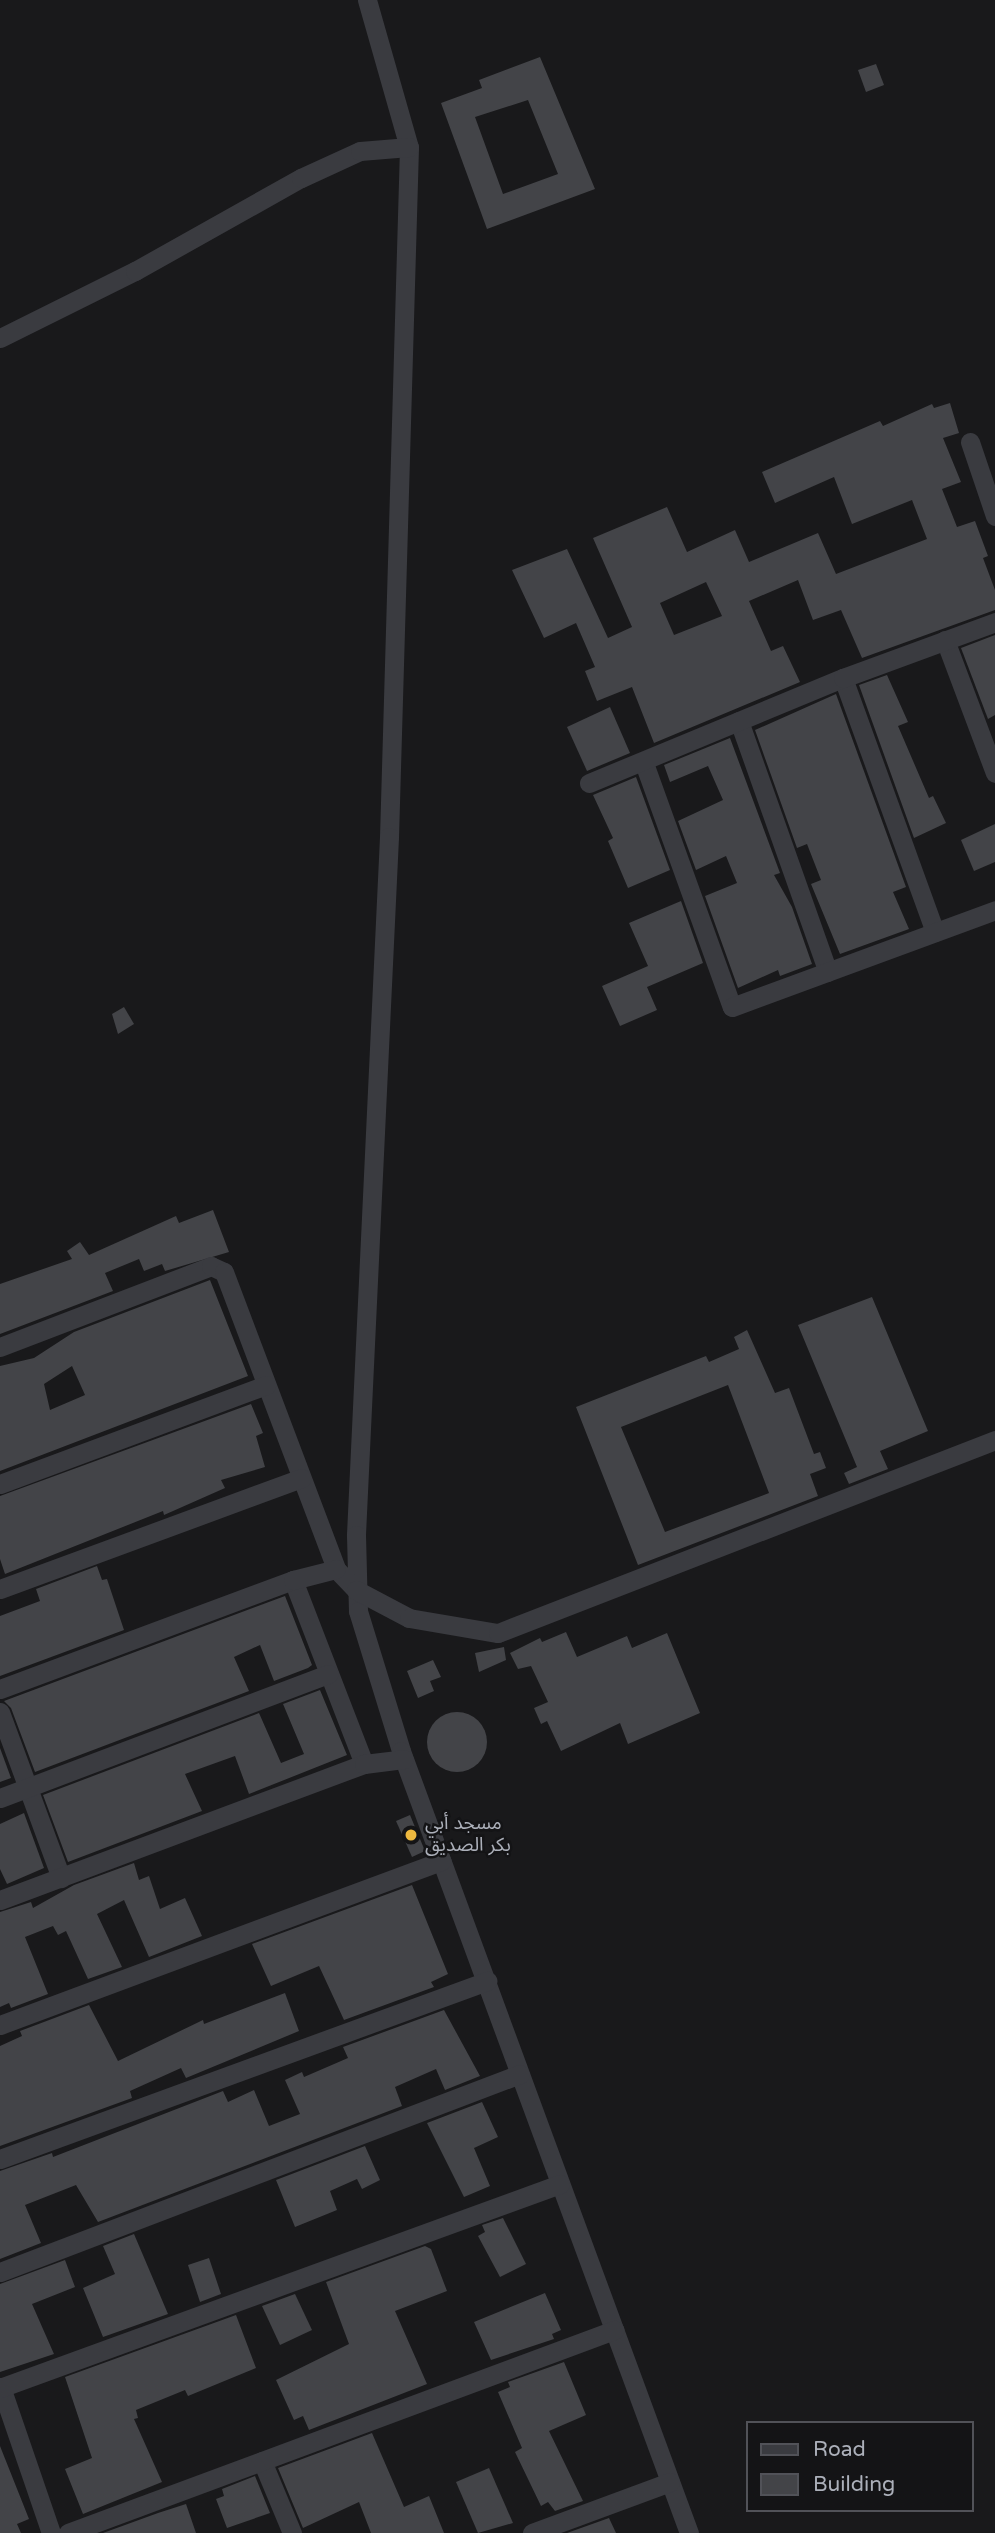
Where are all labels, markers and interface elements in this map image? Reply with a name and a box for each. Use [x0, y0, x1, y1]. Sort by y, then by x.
place label: مسجد أبي بكر الصديق [425, 1813, 511, 1857]
marker: مسجد أبي بكر الصديق [403, 1827, 419, 1843]
legend [746, 2421, 974, 2512]
text: Road [813, 2437, 866, 2462]
text: Building [813, 2472, 895, 2497]

